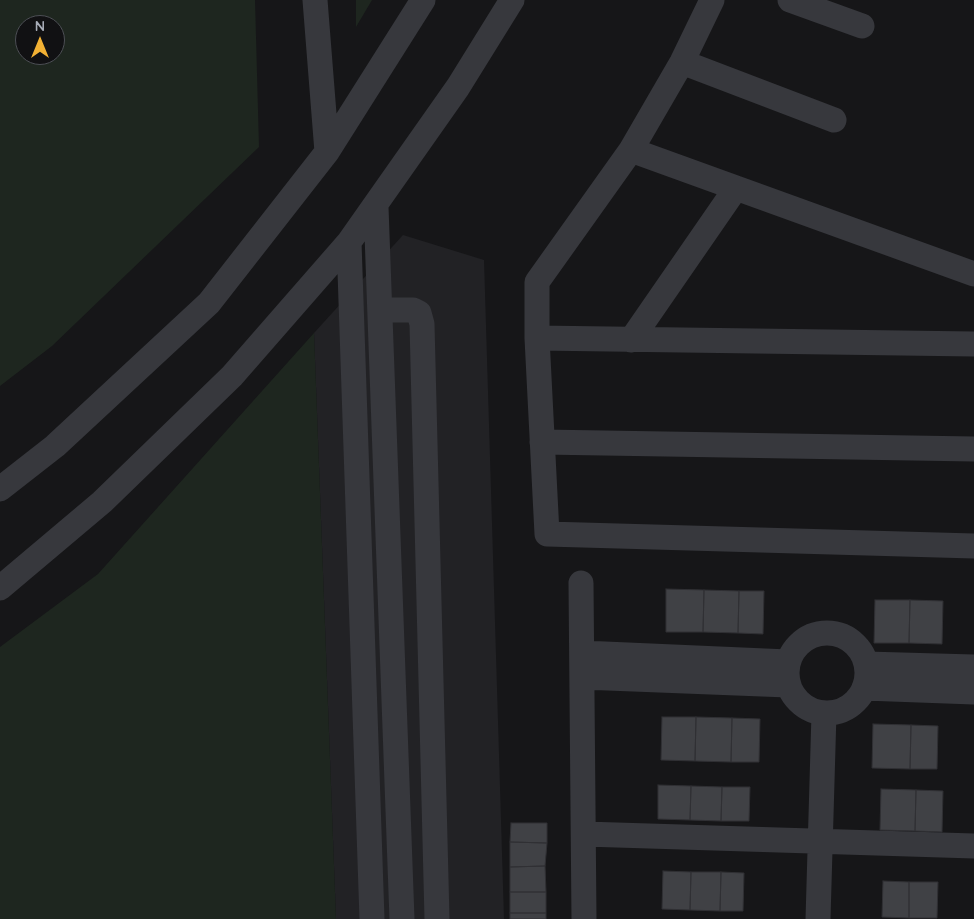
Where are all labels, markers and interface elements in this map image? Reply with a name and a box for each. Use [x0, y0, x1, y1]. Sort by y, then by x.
north arrow [15, 15, 65, 65]
text: N [35, 17, 45, 35]

